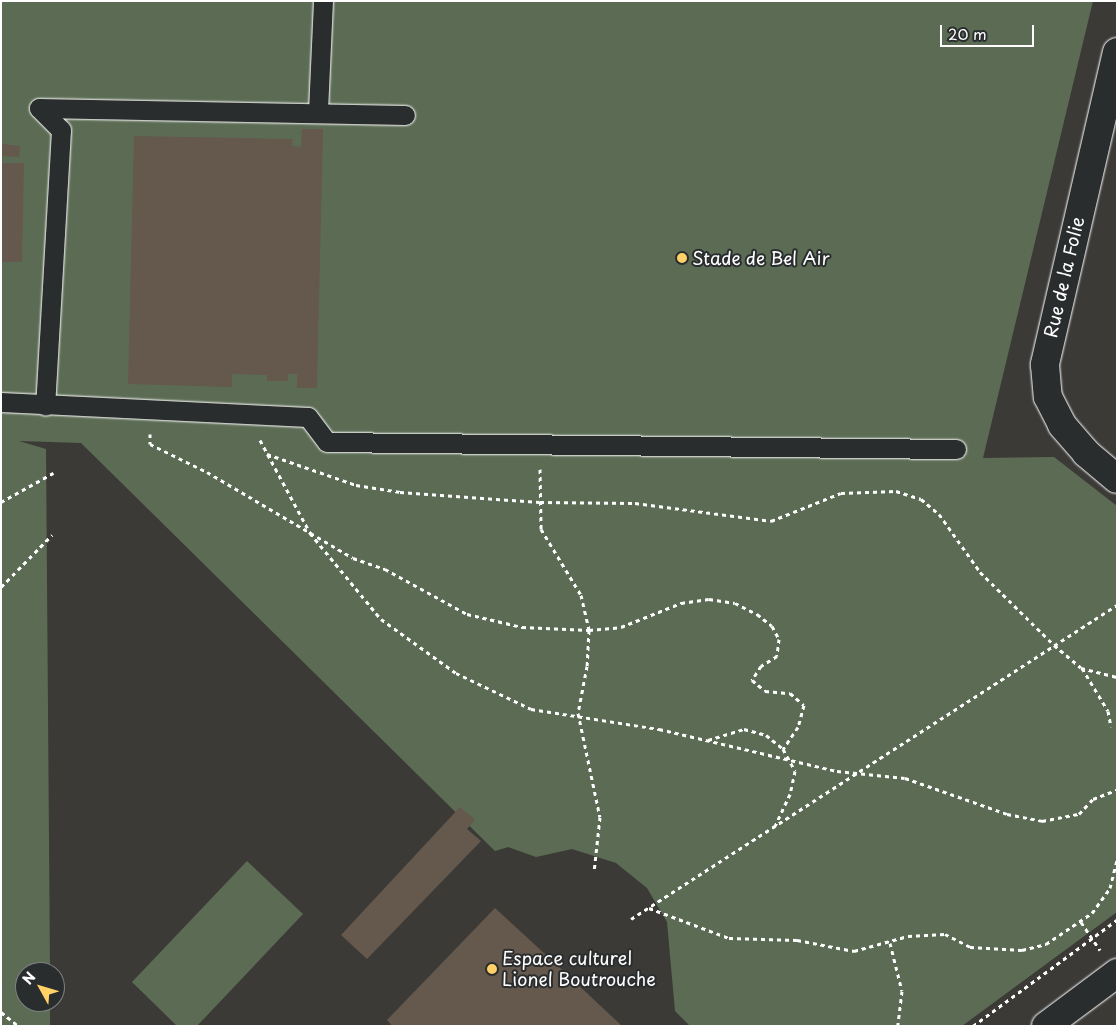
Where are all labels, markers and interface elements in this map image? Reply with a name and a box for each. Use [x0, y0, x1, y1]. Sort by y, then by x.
scale bar [943, 15, 1037, 47]
text: 20 m [948, 22, 987, 45]
street label: Rue de la Folie [1039, 213, 1089, 341]
place label: Stade de Bel Air [692, 247, 832, 269]
marker: Stade de Bel Air [676, 252, 688, 264]
place label: Espace culturel Lionel Boutrouche [502, 948, 658, 991]
north arrow [15, 962, 65, 1012]
marker: Espace culturel Lionel Boutrouche [486, 963, 498, 975]
text: N [17, 967, 40, 989]

